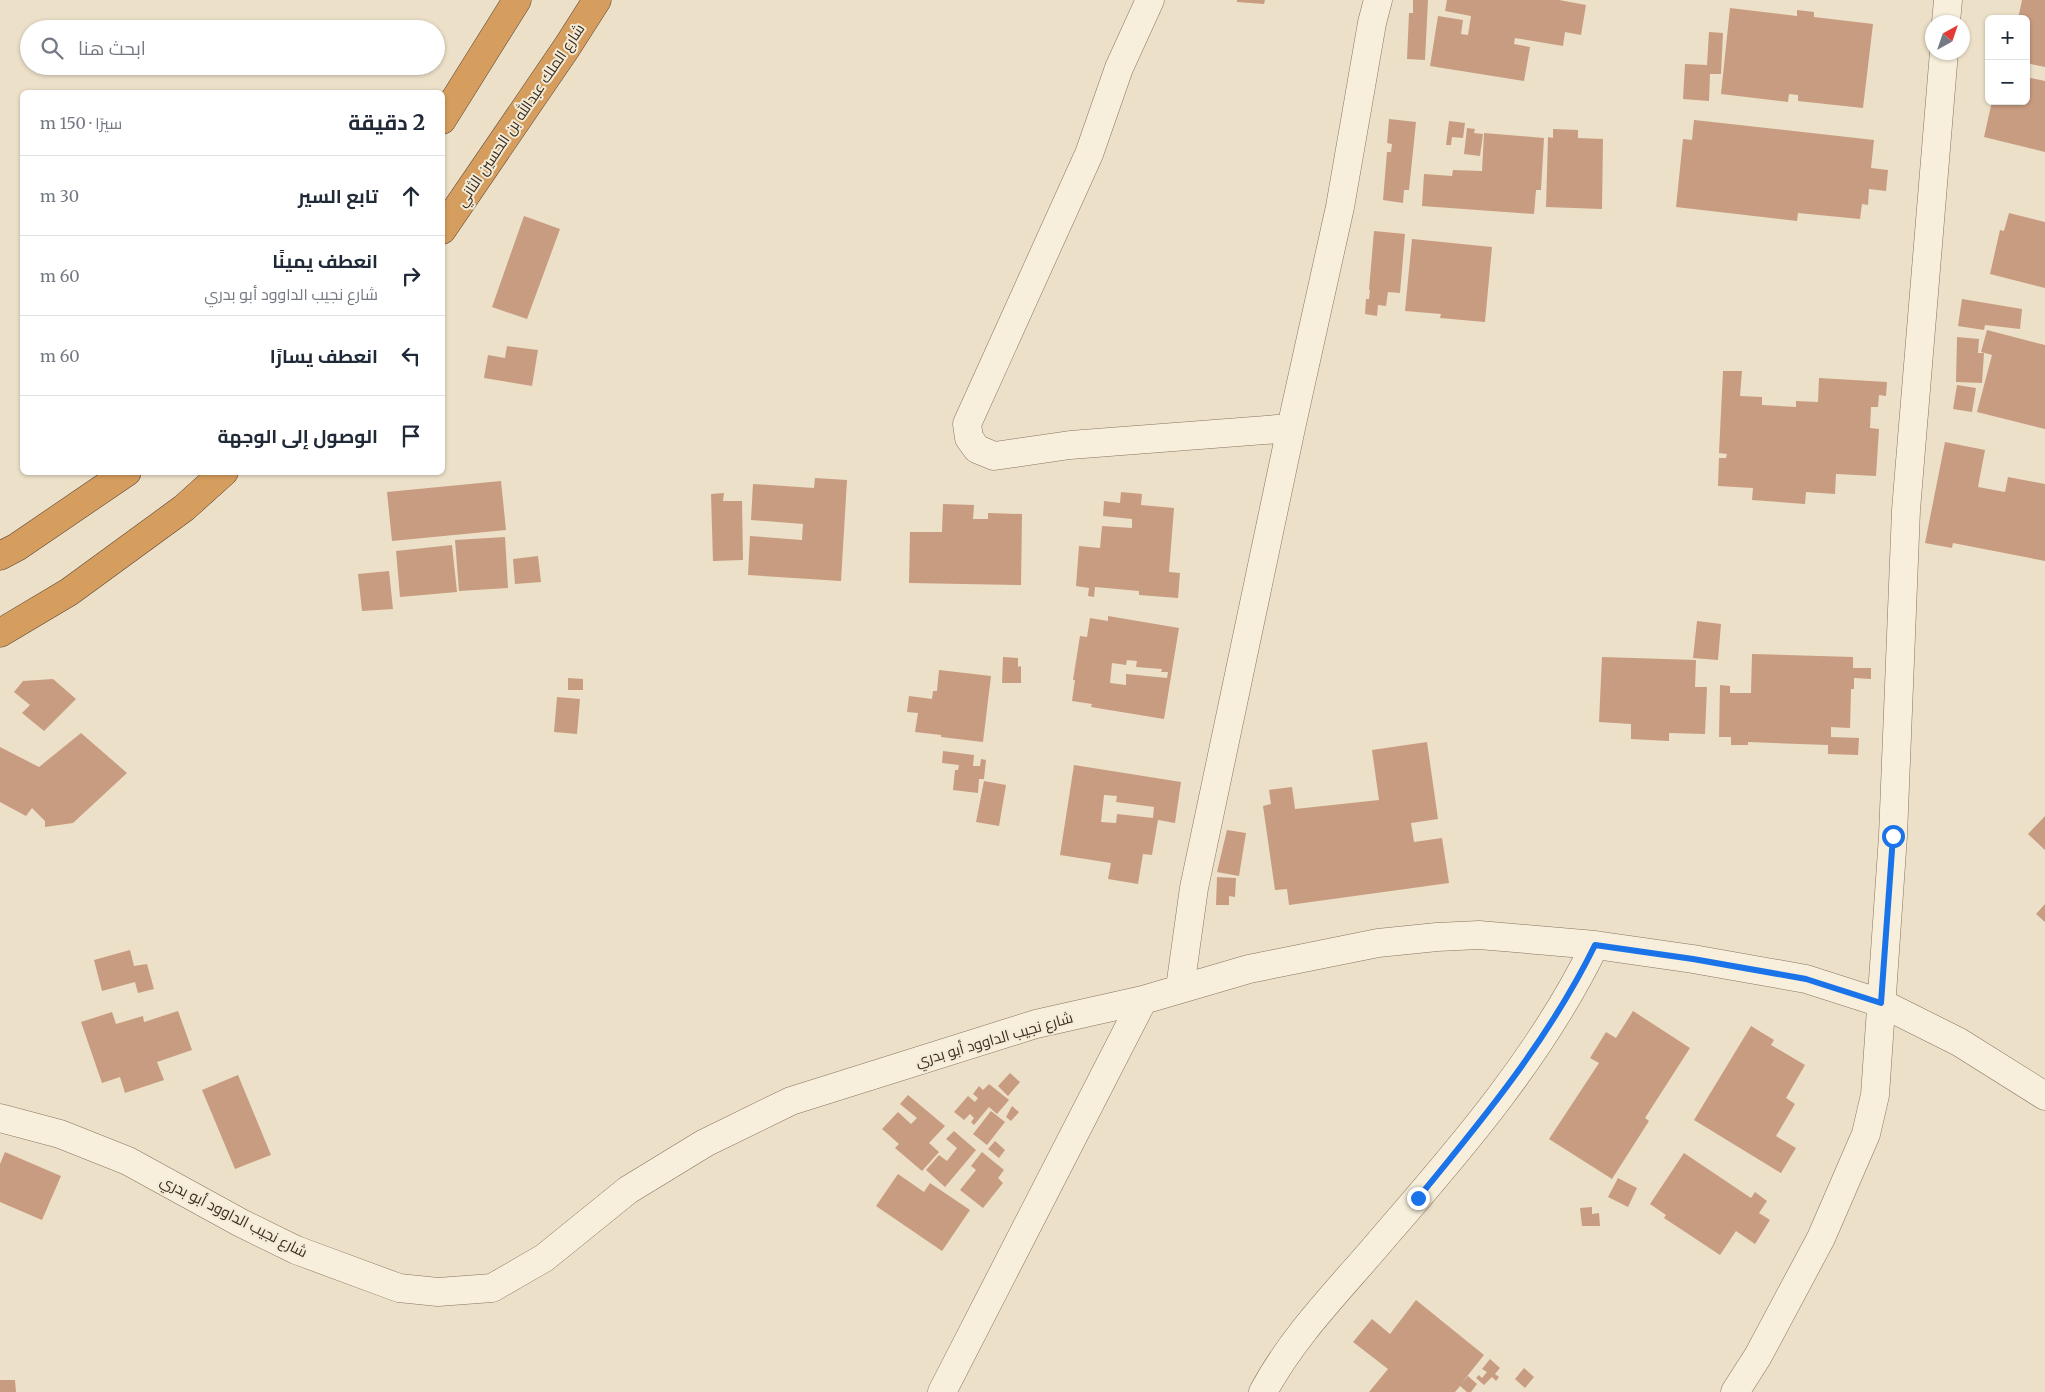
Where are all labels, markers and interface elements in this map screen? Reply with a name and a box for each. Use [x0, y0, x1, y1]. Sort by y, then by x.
north arrow [1925, 15, 1970, 60]
map controls [1985, 15, 2030, 105]
button: + [1985, 15, 2030, 60]
search box [20, 20, 445, 75]
street label: شارع الملك عبدالله بن الحسين الثاني [451, 20, 591, 212]
icon: search [38, 34, 66, 62]
text: ابحث هنا [78, 36, 146, 60]
button: − [1985, 60, 2030, 105]
text: 2 دقيقة [348, 109, 425, 136]
text: سيرًا · 150 m [40, 113, 122, 133]
icon: ahead [397, 182, 425, 210]
text: تابع السير [298, 184, 378, 208]
text: 30 m [40, 186, 79, 206]
text: انعطف يمينًا [272, 249, 378, 273]
icon: right [397, 262, 425, 290]
text: 60 m [40, 266, 80, 286]
text: شارع نجيب الداوود أبو بدري [204, 284, 378, 304]
icon: left [397, 342, 425, 370]
text: انعطف يسارًا [270, 344, 378, 368]
text: 60 m [40, 346, 80, 366]
icon: arrive [397, 422, 425, 450]
text: الوصول إلى الوجهة [218, 424, 378, 448]
route start [1882, 825, 1905, 848]
street label: شارع نجيب الداوود أبو بدري [913, 1007, 1076, 1073]
street label: شارع نجيب الداوود أبو بدري [156, 1171, 311, 1264]
route end [1407, 1187, 1430, 1210]

